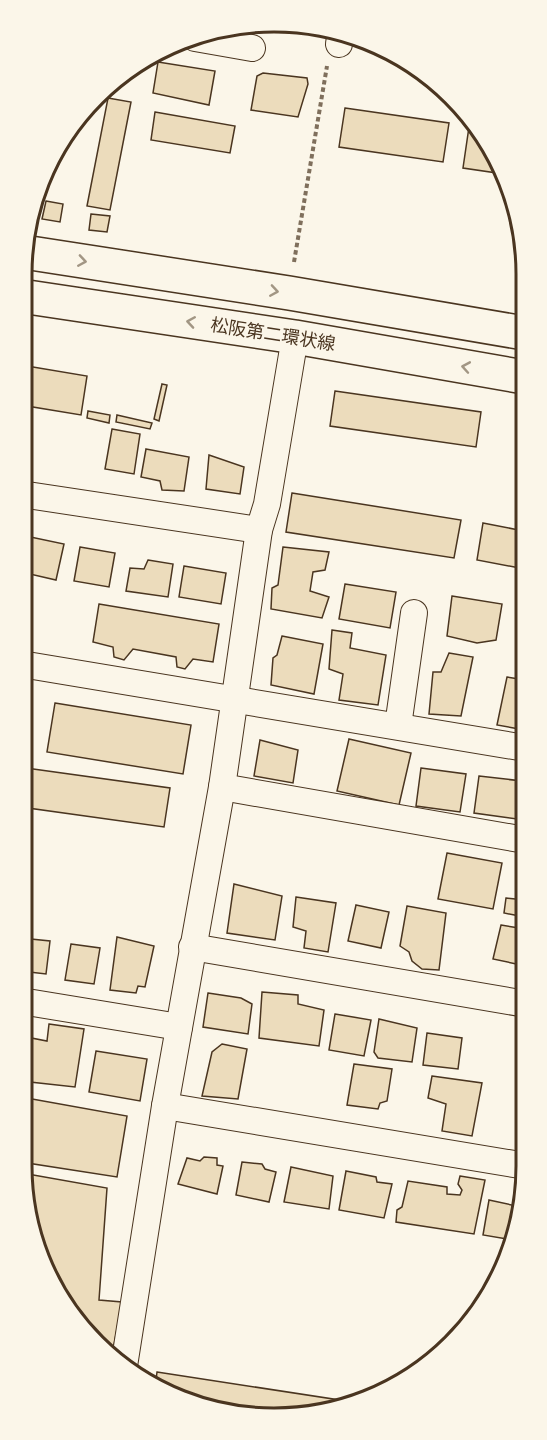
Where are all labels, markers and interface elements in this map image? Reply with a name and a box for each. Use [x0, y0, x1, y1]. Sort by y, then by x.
one-way arrow [77, 255, 86, 267]
one-way arrow [270, 284, 279, 296]
street label: 松阪第二環状線 [209, 314, 337, 354]
one-way arrow [187, 316, 196, 328]
one-way arrow [462, 361, 471, 373]

